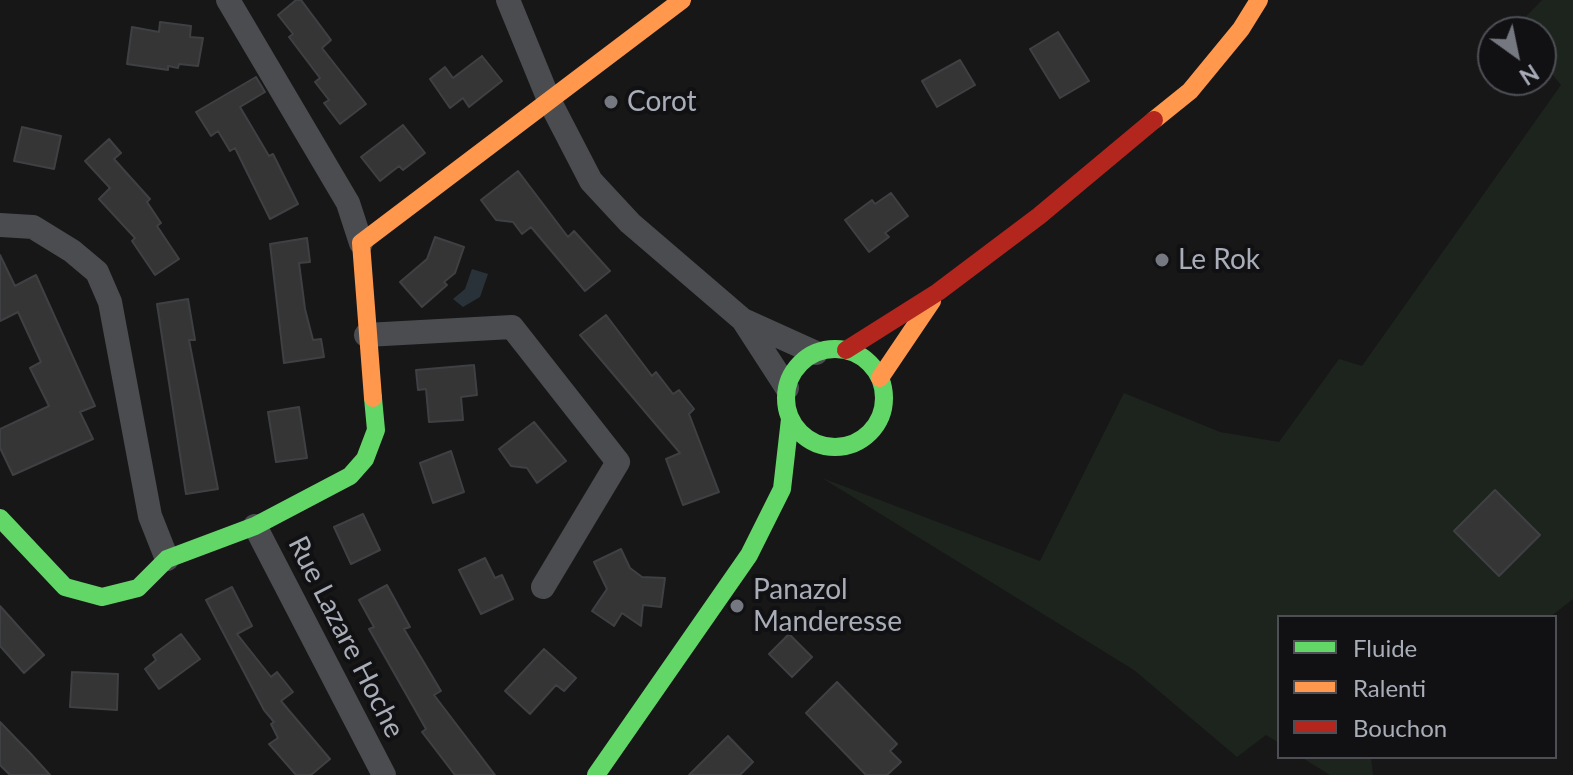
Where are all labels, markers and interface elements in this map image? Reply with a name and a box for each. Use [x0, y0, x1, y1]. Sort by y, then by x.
north arrow [1477, 16, 1557, 96]
text: N [1515, 59, 1544, 91]
place label: Corot [627, 85, 697, 119]
marker: Corot [602, 93, 620, 111]
place label: Le Rok [1178, 243, 1260, 277]
marker: Le Rok [1153, 251, 1171, 269]
street label: Rue Lazare Hoche [281, 531, 411, 743]
place label: Panazol Manderesse [753, 573, 902, 639]
marker: Panazol Manderesse [728, 597, 746, 615]
legend [1277, 615, 1557, 759]
text: Fluide [1353, 633, 1417, 662]
text: Ralenti [1353, 673, 1426, 702]
text: Bouchon [1353, 713, 1447, 742]

